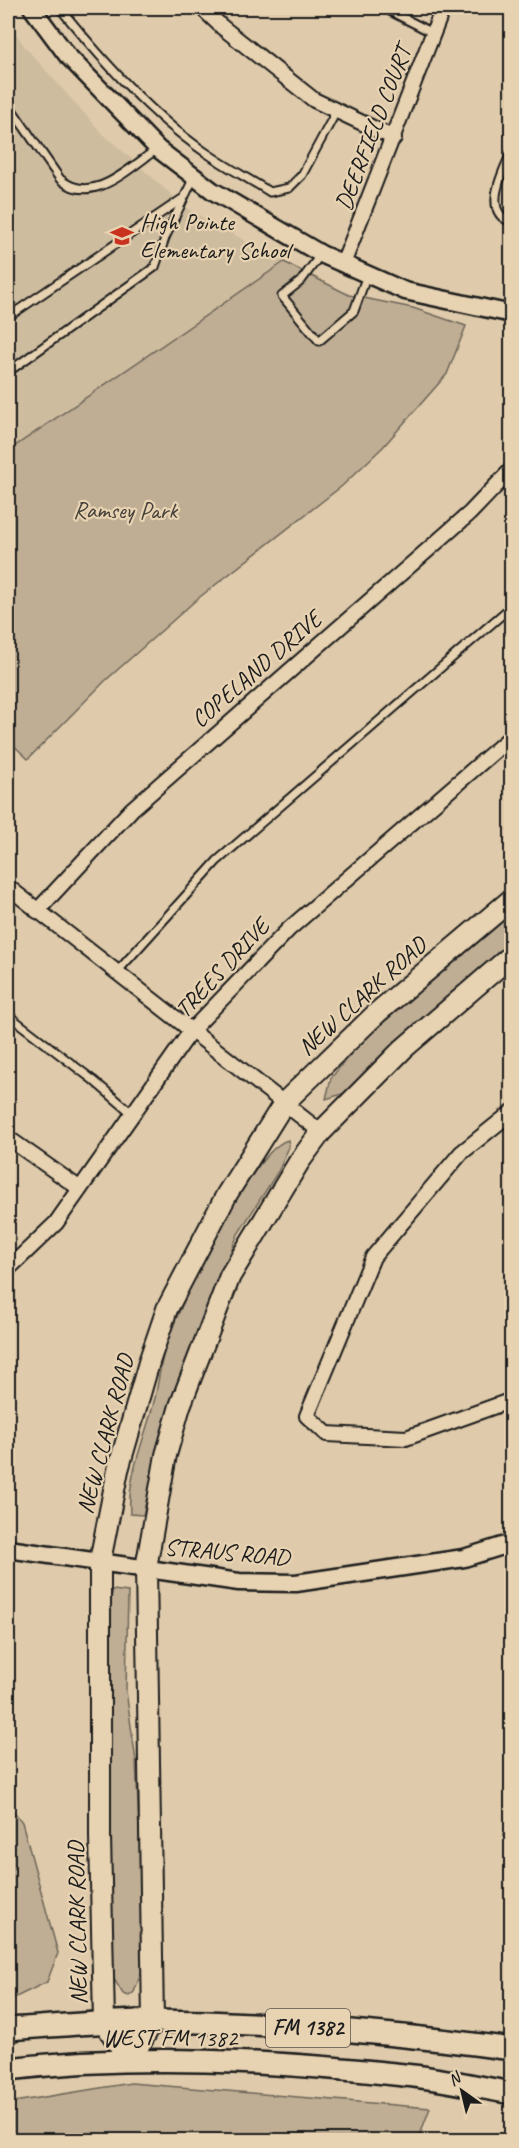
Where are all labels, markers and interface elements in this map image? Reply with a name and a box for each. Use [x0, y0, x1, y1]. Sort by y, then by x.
street label: DEERFIELD COURT [328, 36, 420, 214]
place label: High Pointe Elementary School [140, 207, 294, 265]
school or university icon: High Pointe Elementary School [109, 223, 135, 249]
park label: Ramsey Park [73, 495, 179, 525]
street label: COPELAND DRIVE [185, 602, 330, 734]
street label: TREES DRIVE [168, 910, 278, 1024]
street label: NEW CLARK ROAD [291, 929, 434, 1062]
street label: NEW CLARK ROAD [69, 1349, 141, 1517]
street label: STRAUS ROAD [163, 1532, 293, 1573]
street label: NEW CLARK ROAD [61, 1839, 93, 2005]
road number: FM 1382 [266, 2009, 350, 2047]
street label: WEST FM 1382 [103, 2023, 239, 2053]
north arrow [432, 2061, 492, 2121]
text: N [444, 2067, 466, 2090]

